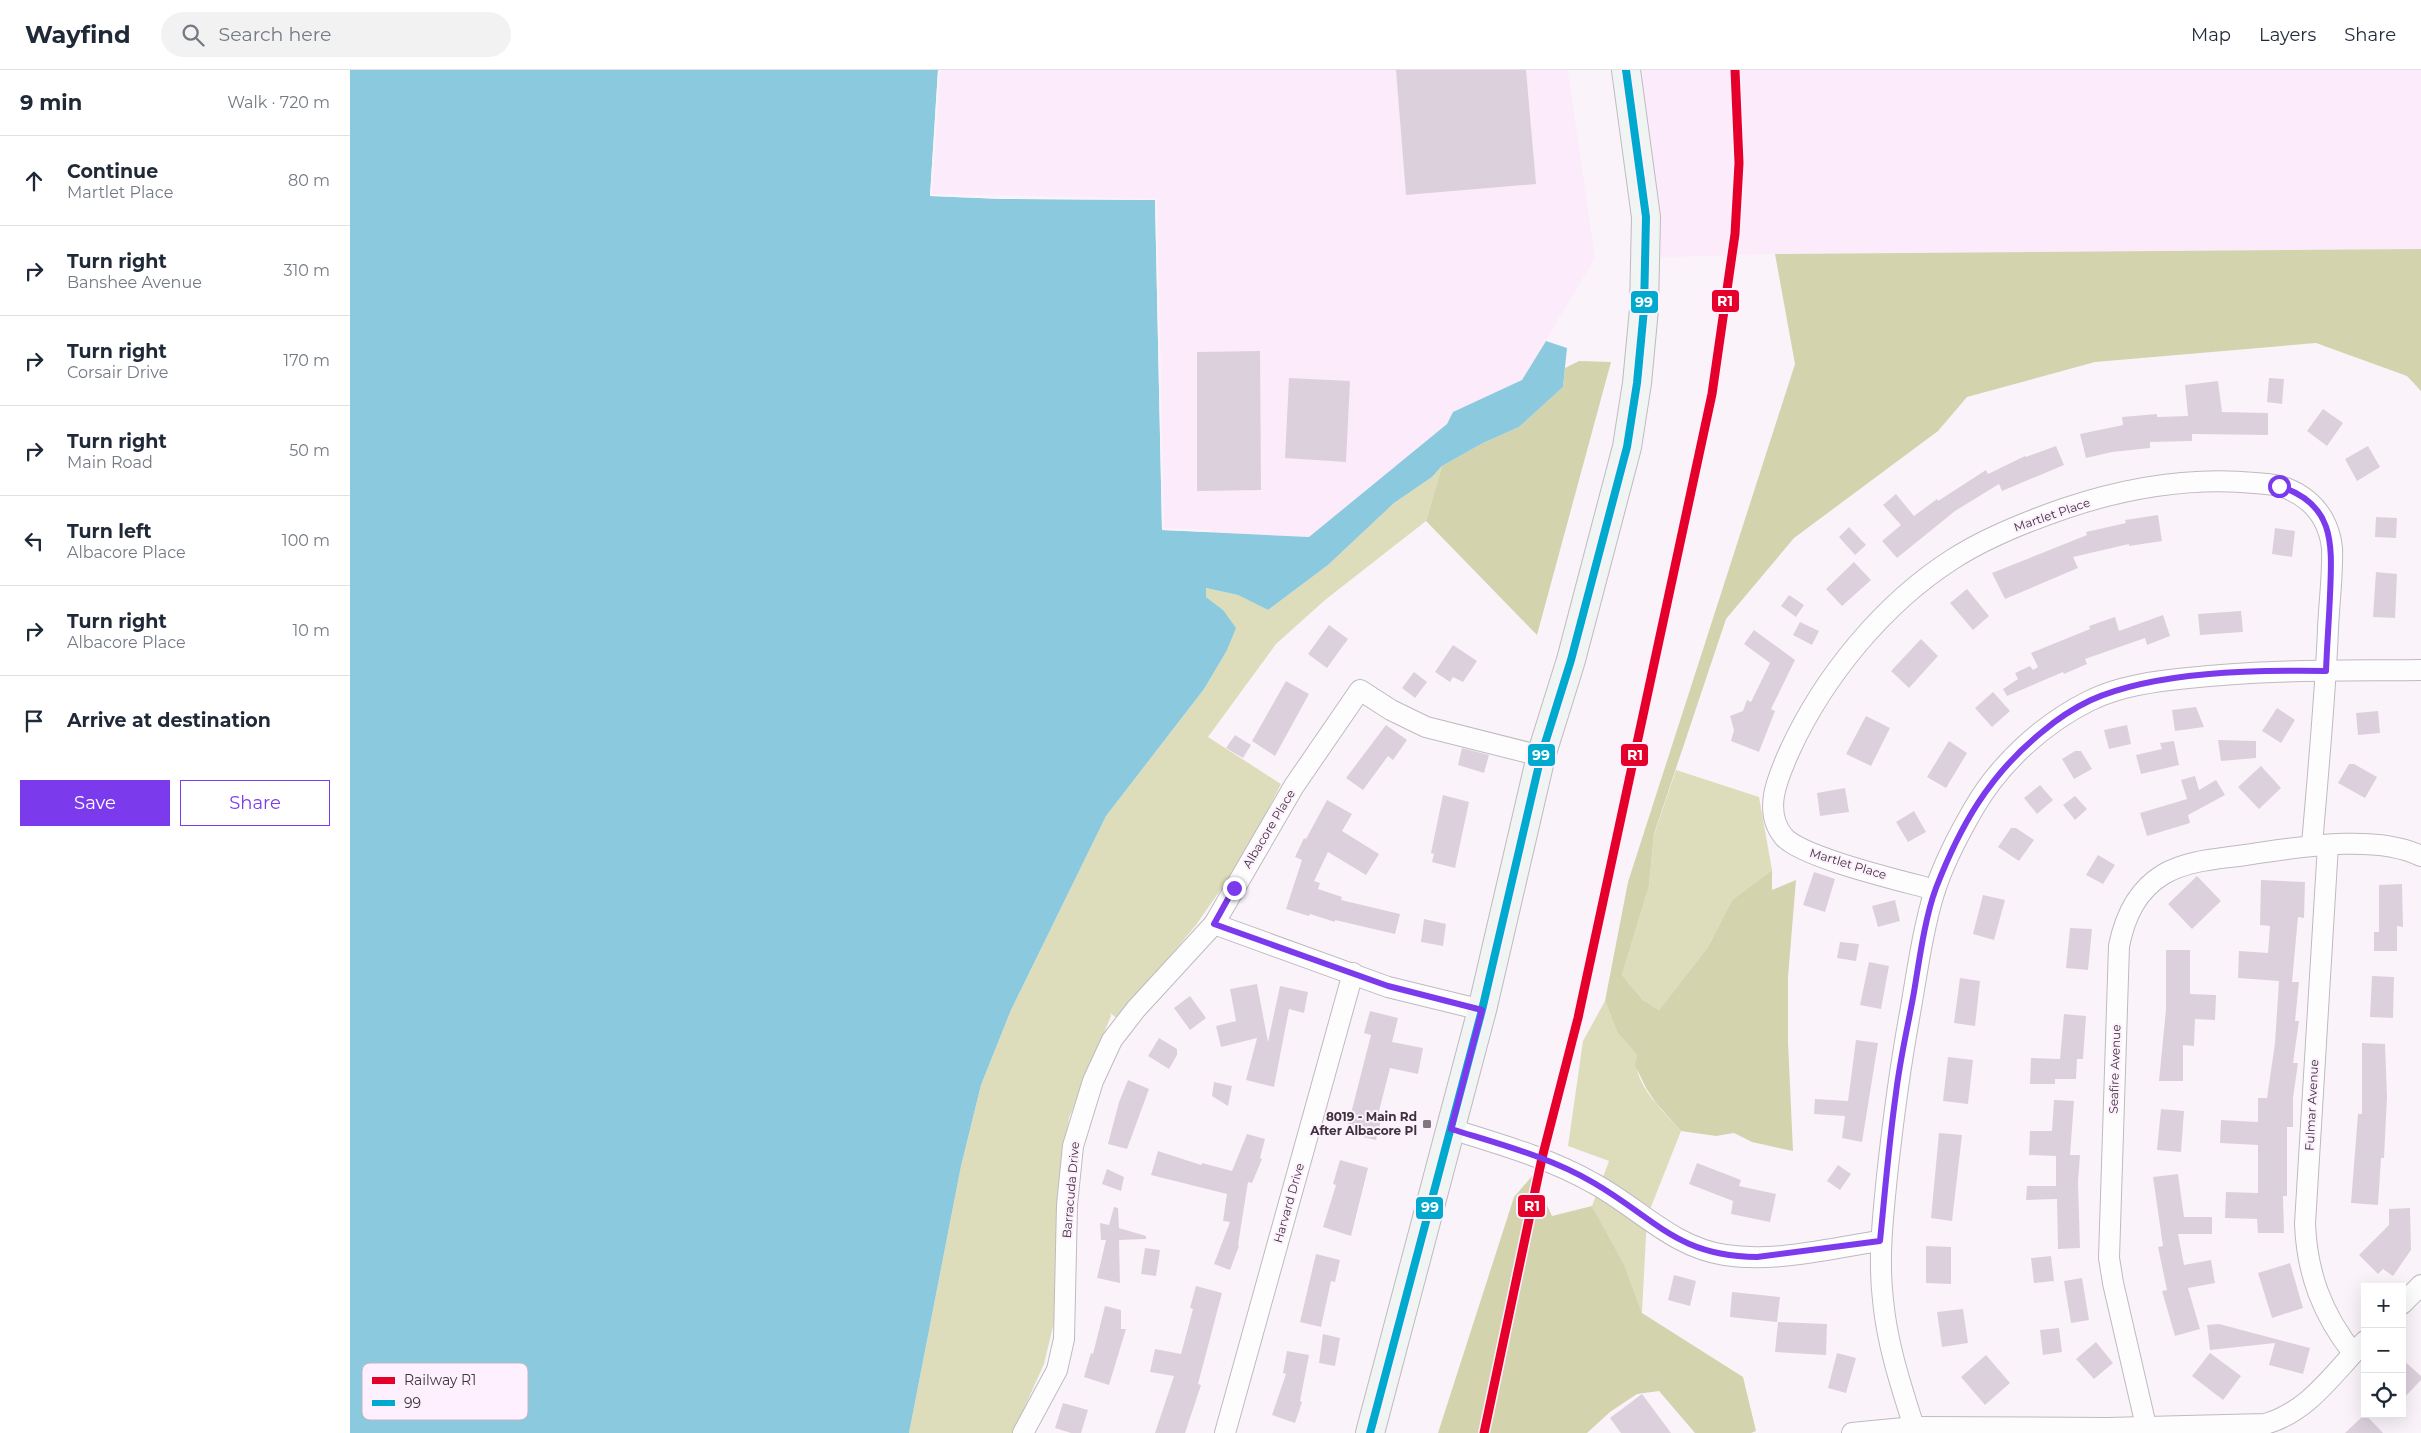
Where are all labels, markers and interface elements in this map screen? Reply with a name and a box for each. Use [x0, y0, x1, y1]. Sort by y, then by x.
search box [161, 12, 511, 57]
text: Wayfind [25, 20, 131, 49]
icon: search [179, 21, 207, 49]
text: Search here [219, 23, 332, 46]
text: Map [2191, 24, 2231, 46]
text: Layers [2259, 24, 2316, 46]
text: Share [2344, 24, 2396, 46]
text: 9 min [20, 90, 82, 115]
text: Walk · 720 m [227, 93, 330, 112]
text: Continue [67, 160, 158, 183]
icon: ahead [20, 167, 48, 195]
text: 80 m [288, 171, 330, 190]
text: Martlet Place [67, 183, 173, 202]
text: Turn right [67, 250, 167, 273]
icon: right [20, 257, 48, 285]
text: 310 m [283, 261, 330, 280]
text: Banshee Avenue [67, 273, 202, 292]
line badge: R1 [1711, 289, 1740, 313]
line badge: 99 [1630, 290, 1659, 314]
text: R1 [1717, 292, 1733, 310]
text: 99 [1635, 293, 1653, 311]
text: Turn right [67, 340, 167, 363]
icon: right [20, 347, 48, 375]
text: 170 m [283, 351, 330, 370]
text: Corsair Drive [67, 363, 168, 382]
text: Turn right [67, 430, 167, 453]
icon: right [20, 437, 48, 465]
text: 50 m [289, 441, 330, 460]
text: Main Road [67, 453, 153, 472]
route start [2268, 475, 2291, 498]
street label: Martlet Place [2012, 494, 2092, 535]
text: Turn left [67, 520, 152, 543]
icon: left [20, 527, 48, 555]
text: 100 m [282, 531, 330, 550]
text: Albacore Place [67, 543, 186, 562]
text: Turn right [67, 610, 167, 633]
icon: right [20, 617, 48, 645]
text: 10 m [292, 621, 330, 640]
text: Albacore Place [67, 633, 186, 652]
icon: arrive [20, 707, 48, 735]
text: Arrive at destination [67, 709, 271, 732]
line badge: 99 [1527, 743, 1556, 767]
line badge: R1 [1620, 743, 1649, 767]
text: 99 [1532, 746, 1550, 764]
text: R1 [1627, 746, 1643, 764]
button: Save [20, 780, 170, 826]
button: Share [180, 780, 330, 826]
street label: Albacore Place [1239, 787, 1298, 871]
street label: Martlet Place [1808, 845, 1888, 882]
route end [1223, 877, 1246, 900]
street label: Seafire Avenue [2105, 1024, 2124, 1114]
street label: Fulmar Avenue [2302, 1059, 2321, 1151]
place label: 8019 - Main Rd After Albacore Pl [1309, 1109, 1417, 1138]
marker: 8019 - Main Rd After Albacore Pl [1421, 1118, 1433, 1130]
street label: Barracuda Drive [1059, 1141, 1082, 1239]
street label: Harvard Drive [1270, 1161, 1307, 1245]
line badge: R1 [1517, 1194, 1546, 1218]
line badge: 99 [1415, 1196, 1444, 1220]
text: R1 [1524, 1197, 1540, 1215]
text: 99 [1421, 1198, 1439, 1216]
map controls [2361, 1283, 2406, 1418]
button: + [2361, 1283, 2406, 1328]
button: − [2361, 1328, 2406, 1373]
legend [362, 1363, 528, 1420]
text: Railway R1 [404, 1371, 476, 1389]
button: locate [2361, 1373, 2406, 1418]
text: 99 [404, 1394, 421, 1412]

